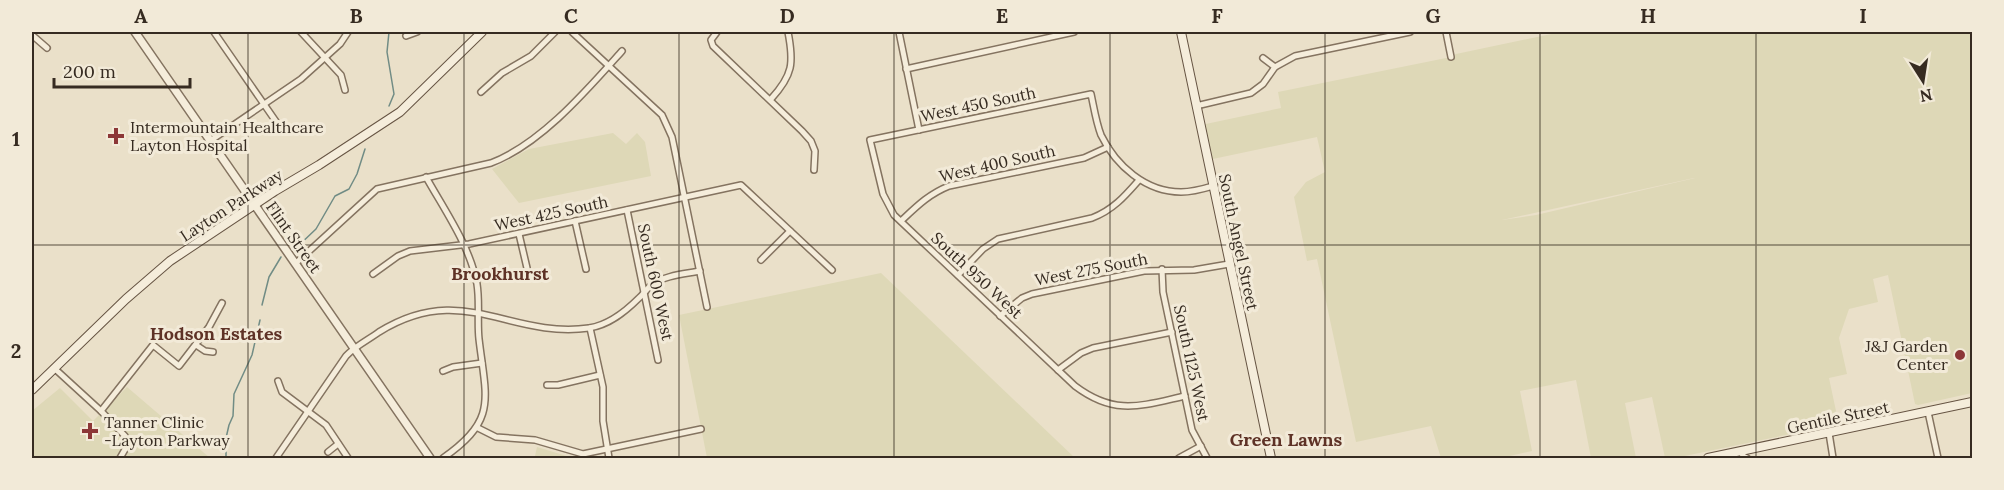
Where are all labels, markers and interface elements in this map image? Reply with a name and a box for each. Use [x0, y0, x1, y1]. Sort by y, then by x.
text: A [134, 3, 148, 28]
text: B [349, 3, 363, 28]
text: C [564, 3, 578, 28]
text: D [779, 3, 795, 28]
text: E [996, 3, 1008, 28]
text: F [1211, 3, 1223, 28]
text: G [1425, 3, 1441, 28]
text: H [1640, 3, 1656, 28]
text: I [1859, 3, 1867, 28]
scale bar [54, 51, 190, 89]
north arrow [1893, 51, 1953, 111]
text: 200 m [63, 60, 116, 83]
street label: West 450 South [919, 82, 1038, 126]
text: N [1918, 85, 1934, 107]
place label: Intermountain Healthcare Layton Hospital [130, 117, 324, 155]
text: 1 [12, 126, 20, 151]
marker: Intermountain Healthcare Layton Hospital [107, 127, 125, 145]
street label: West 400 South [937, 140, 1057, 186]
street label: Layton Parkway [176, 164, 286, 246]
street label: South Angel Street [1215, 172, 1263, 313]
street label: West 425 South [492, 191, 610, 235]
street label: Flint Street [262, 197, 326, 277]
street label: South 600 West [634, 222, 678, 343]
street label: South 950 West [927, 228, 1027, 323]
street label: West 275 South [1033, 248, 1149, 290]
district label: Brookhurst [451, 262, 550, 285]
street label: South 1125 West [1170, 303, 1214, 424]
district label: Hodson Estates [150, 322, 283, 345]
place label: J&J Garden Center [1864, 336, 1948, 374]
text: 2 [11, 338, 21, 363]
marker: J&J Garden Center [1953, 348, 1967, 362]
street label: Gentile Street [1785, 396, 1892, 438]
place label: Tanner Clinic -Layton Parkway [104, 412, 230, 450]
marker: Tanner Clinic -Layton Parkway [81, 422, 99, 440]
district label: Green Lawns [1230, 428, 1342, 451]

